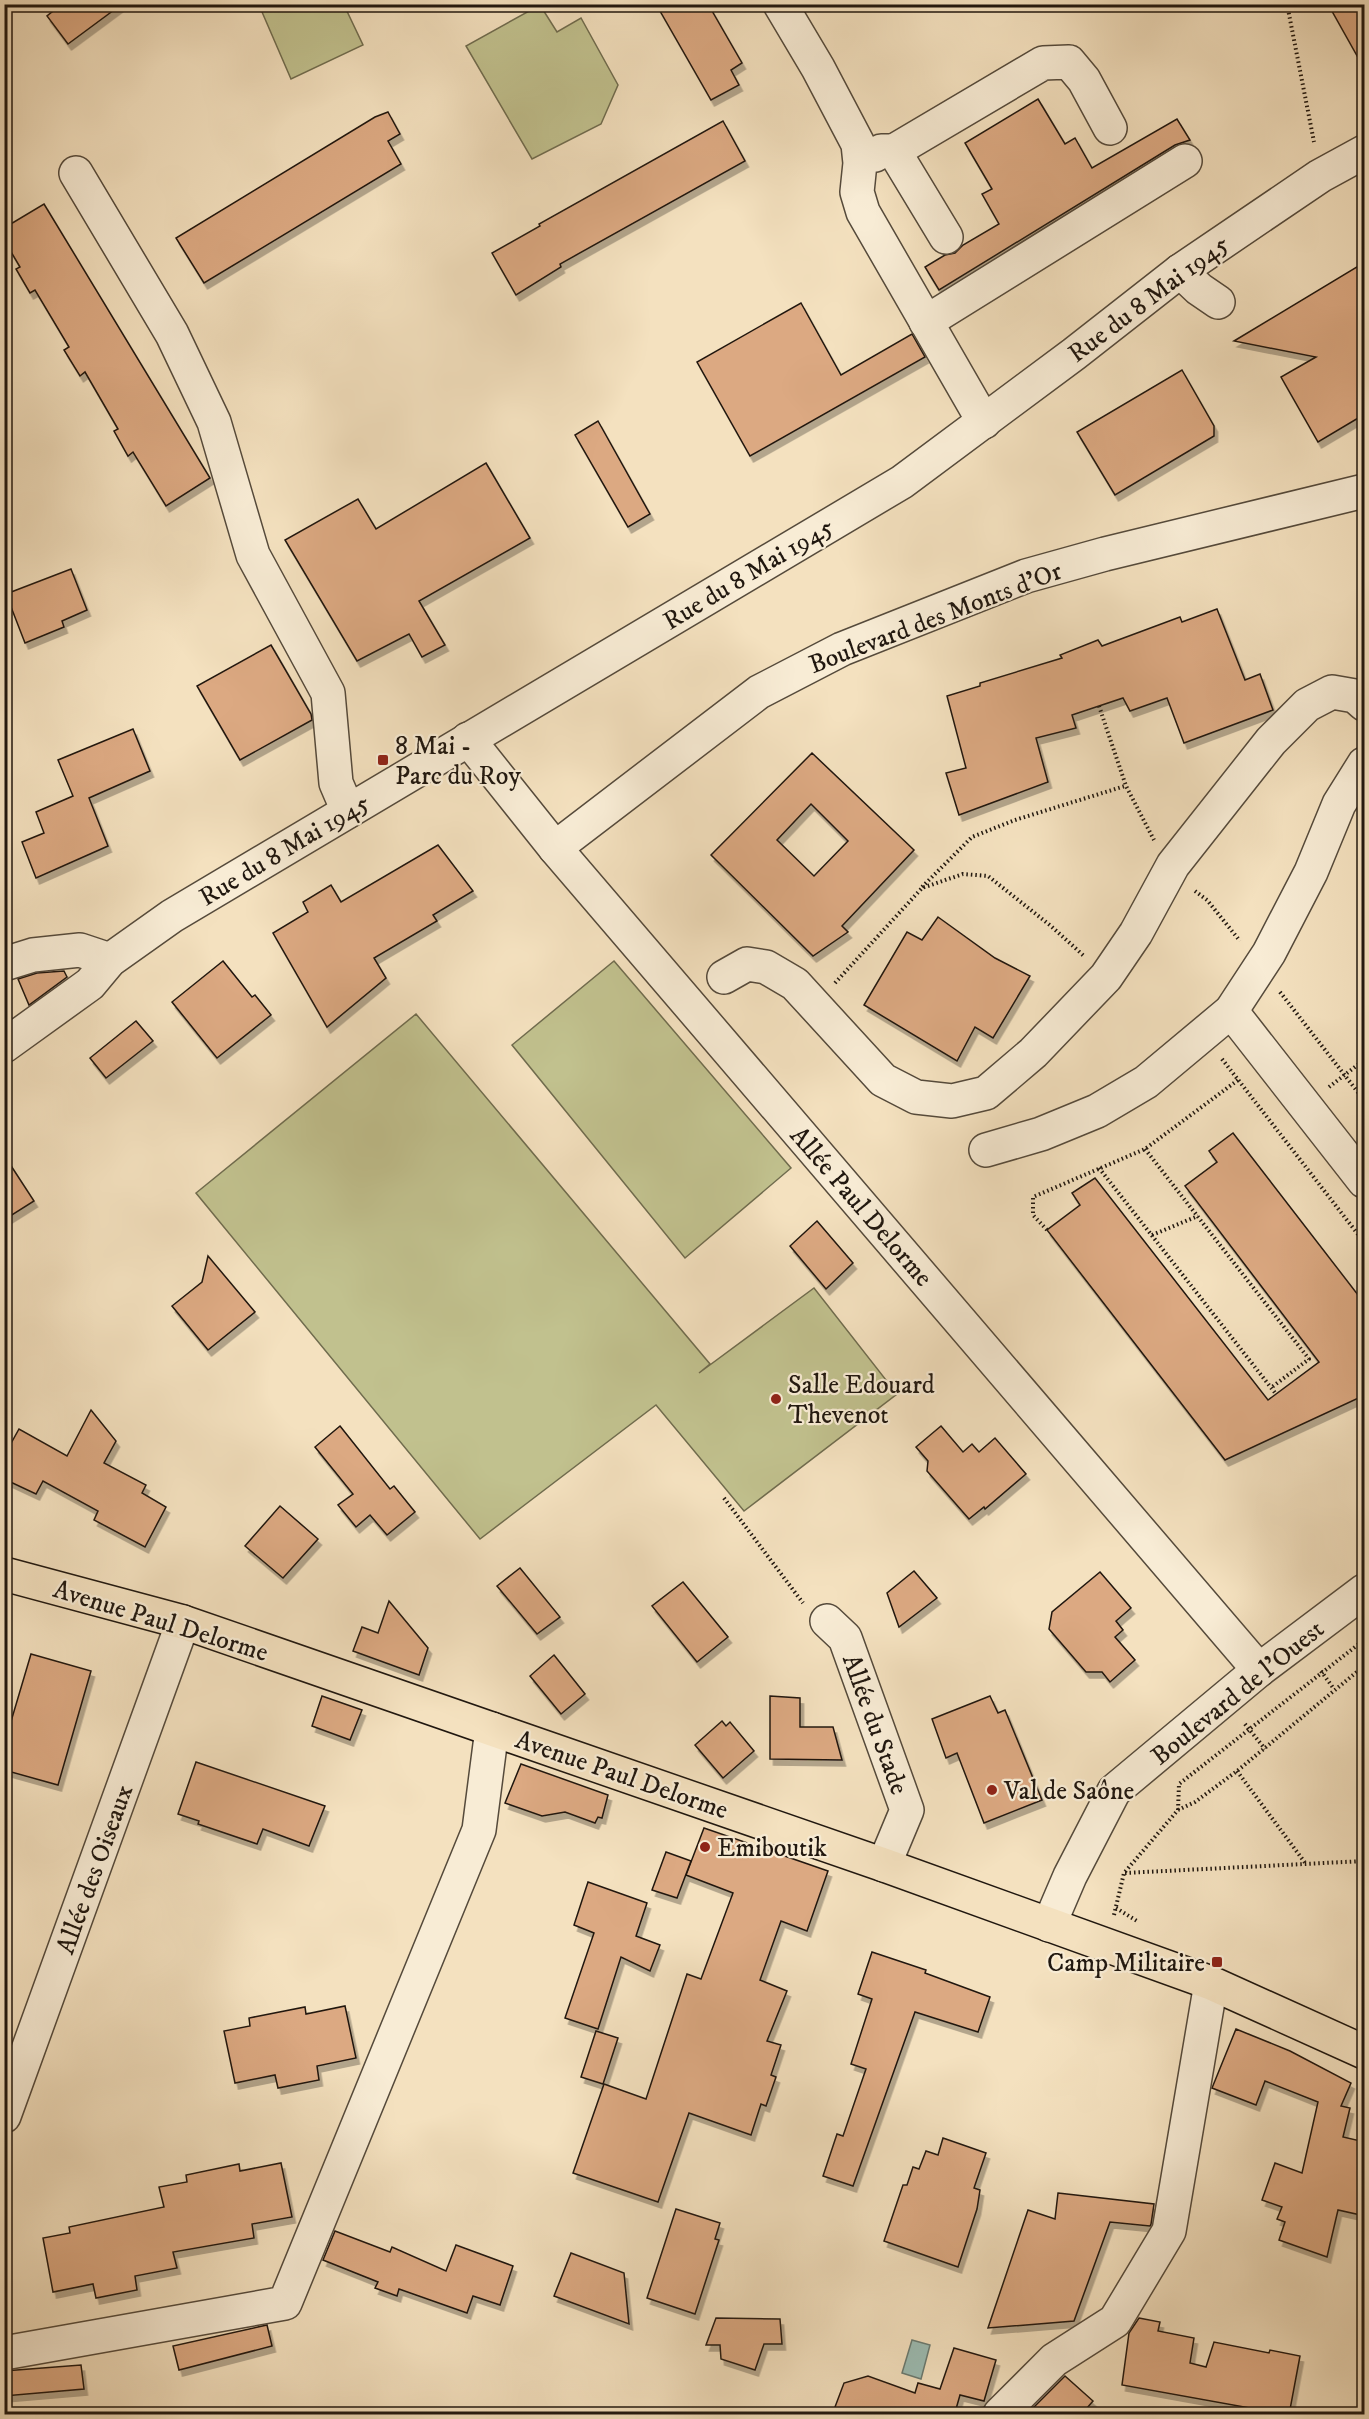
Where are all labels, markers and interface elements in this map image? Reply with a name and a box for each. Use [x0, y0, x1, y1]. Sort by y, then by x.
street label: Rue du 8 Mai 1945 [1062, 228, 1236, 370]
street label: Rue du 8 Mai 1945 [657, 510, 840, 638]
street label: Boulevard des Monts d'Or [804, 555, 1067, 682]
place label: 8 Mai - Parc du Roy [395, 730, 521, 793]
marker: 8 Mai - Parc du Roy [376, 753, 390, 767]
street label: Rue du 8 Mai 1945 [193, 786, 376, 914]
street label: Allée Paul Delorme [782, 1120, 939, 1294]
place label: Salle Edouard Thevenot [788, 1369, 935, 1432]
marker: Salle Edouard Thevenot [769, 1392, 783, 1406]
street label: Avenue Paul Delorme [49, 1573, 272, 1670]
street label: Boulevard de l'Ouest [1145, 1613, 1331, 1773]
street label: Allée du Stade [834, 1650, 915, 1799]
street label: Avenue Paul Delorme [511, 1724, 732, 1827]
place label: Val de Saône [1003, 1775, 1134, 1808]
street label: Allée des Oiseaux [49, 1780, 141, 1959]
marker: Val de Saône [985, 1783, 999, 1797]
place label: Emiboutik [717, 1832, 827, 1865]
marker: Emiboutik [698, 1840, 712, 1854]
place label: Camp Militaire [1047, 1947, 1205, 1980]
marker: Camp Militaire [1210, 1955, 1224, 1969]

